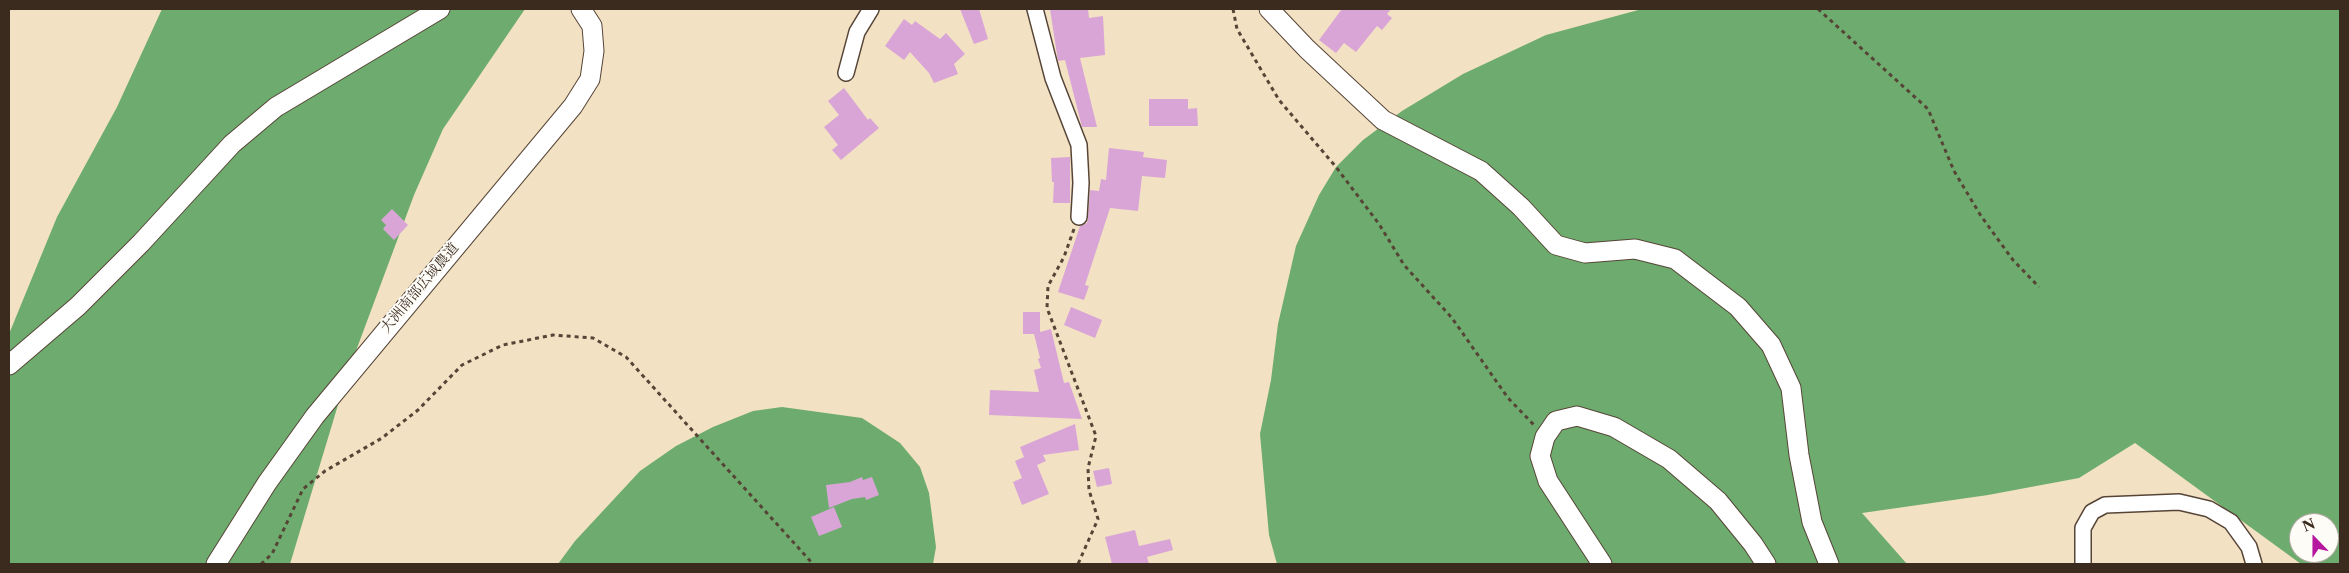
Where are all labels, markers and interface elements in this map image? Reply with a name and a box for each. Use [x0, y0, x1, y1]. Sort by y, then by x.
street label: 大洲南部広域農道 [378, 240, 462, 336]
north arrow [2289, 513, 2339, 563]
text: N [2300, 514, 2318, 536]

